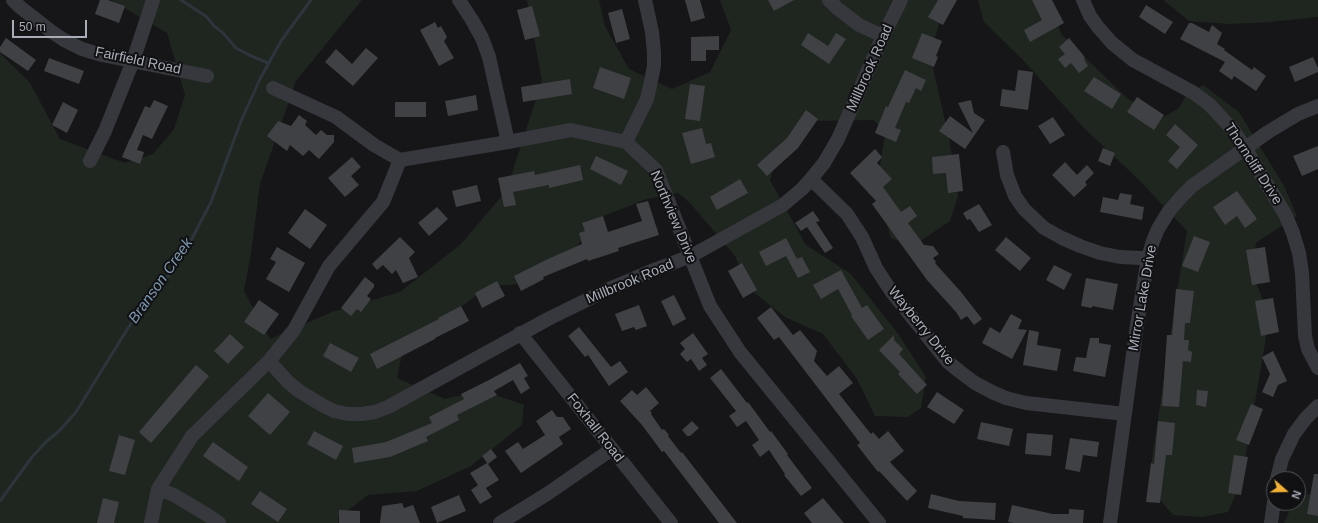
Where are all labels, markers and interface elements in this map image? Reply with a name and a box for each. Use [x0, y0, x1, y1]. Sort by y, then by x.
scale bar [14, 12, 89, 38]
text: 50 m [19, 20, 46, 34]
street label: Millbrook Road [843, 22, 897, 114]
street label: Fairfield Road [94, 44, 182, 78]
street label: Thorncliff Drive [1220, 120, 1286, 208]
street label: Northview Drive [646, 168, 700, 266]
water label: Branson Creek [125, 235, 197, 327]
street label: Mirror Lake Drive [1125, 244, 1161, 352]
street label: Millbrook Road [584, 256, 676, 308]
street label: Wayberry Drive [884, 283, 958, 369]
street label: Foxhall Road [563, 390, 627, 466]
north arrow [1266, 471, 1306, 511]
text: N [1289, 489, 1303, 501]

